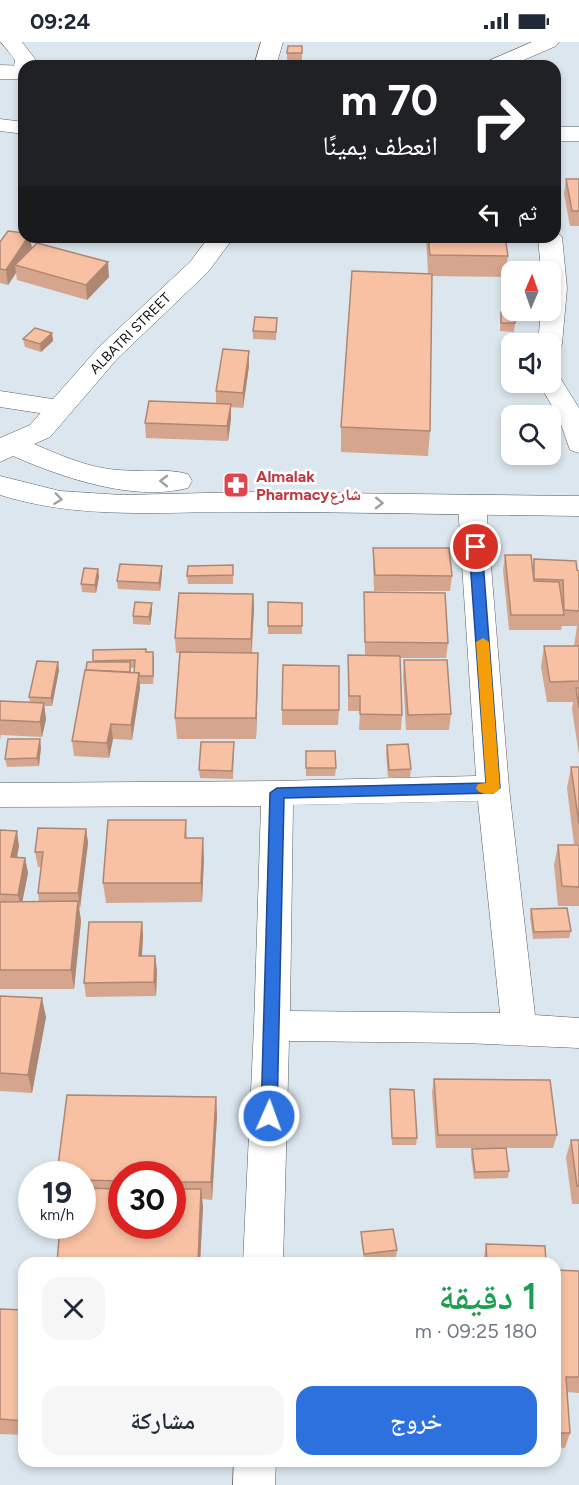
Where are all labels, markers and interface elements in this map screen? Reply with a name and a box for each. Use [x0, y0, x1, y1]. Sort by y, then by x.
text: 09:24 [30, 8, 90, 35]
text: 70 m [341, 75, 438, 126]
icon: right [459, 84, 537, 162]
text: انعطف يمينًا [322, 129, 438, 162]
icon: left [473, 198, 506, 231]
text: ثم [518, 199, 537, 226]
north arrow [501, 261, 561, 321]
map controls [501, 261, 561, 465]
street label: ALBATRI STREET [86, 289, 175, 377]
button: sound [501, 333, 561, 393]
button: search [501, 405, 561, 465]
place label: Almalak Pharmacyشارع [256, 467, 361, 505]
pharmacy icon: Almalak Pharmacyشارع [221, 470, 251, 500]
one-way arrow [159, 475, 168, 487]
one-way arrow [54, 493, 63, 505]
one-way arrow [375, 497, 384, 509]
pin [450, 521, 501, 572]
icon: arrive [459, 530, 492, 563]
position arrow [237, 1084, 301, 1148]
speed limit sign: 30 [108, 1161, 186, 1239]
text: 19 [42, 1174, 72, 1211]
text: km/h [40, 1206, 74, 1224]
text: 1 دقيقة [438, 1275, 537, 1318]
button: close [42, 1277, 105, 1340]
text: 180 m · 09:25 [415, 1319, 537, 1343]
button: مشاركة [42, 1386, 284, 1455]
button: خروج [296, 1386, 537, 1455]

